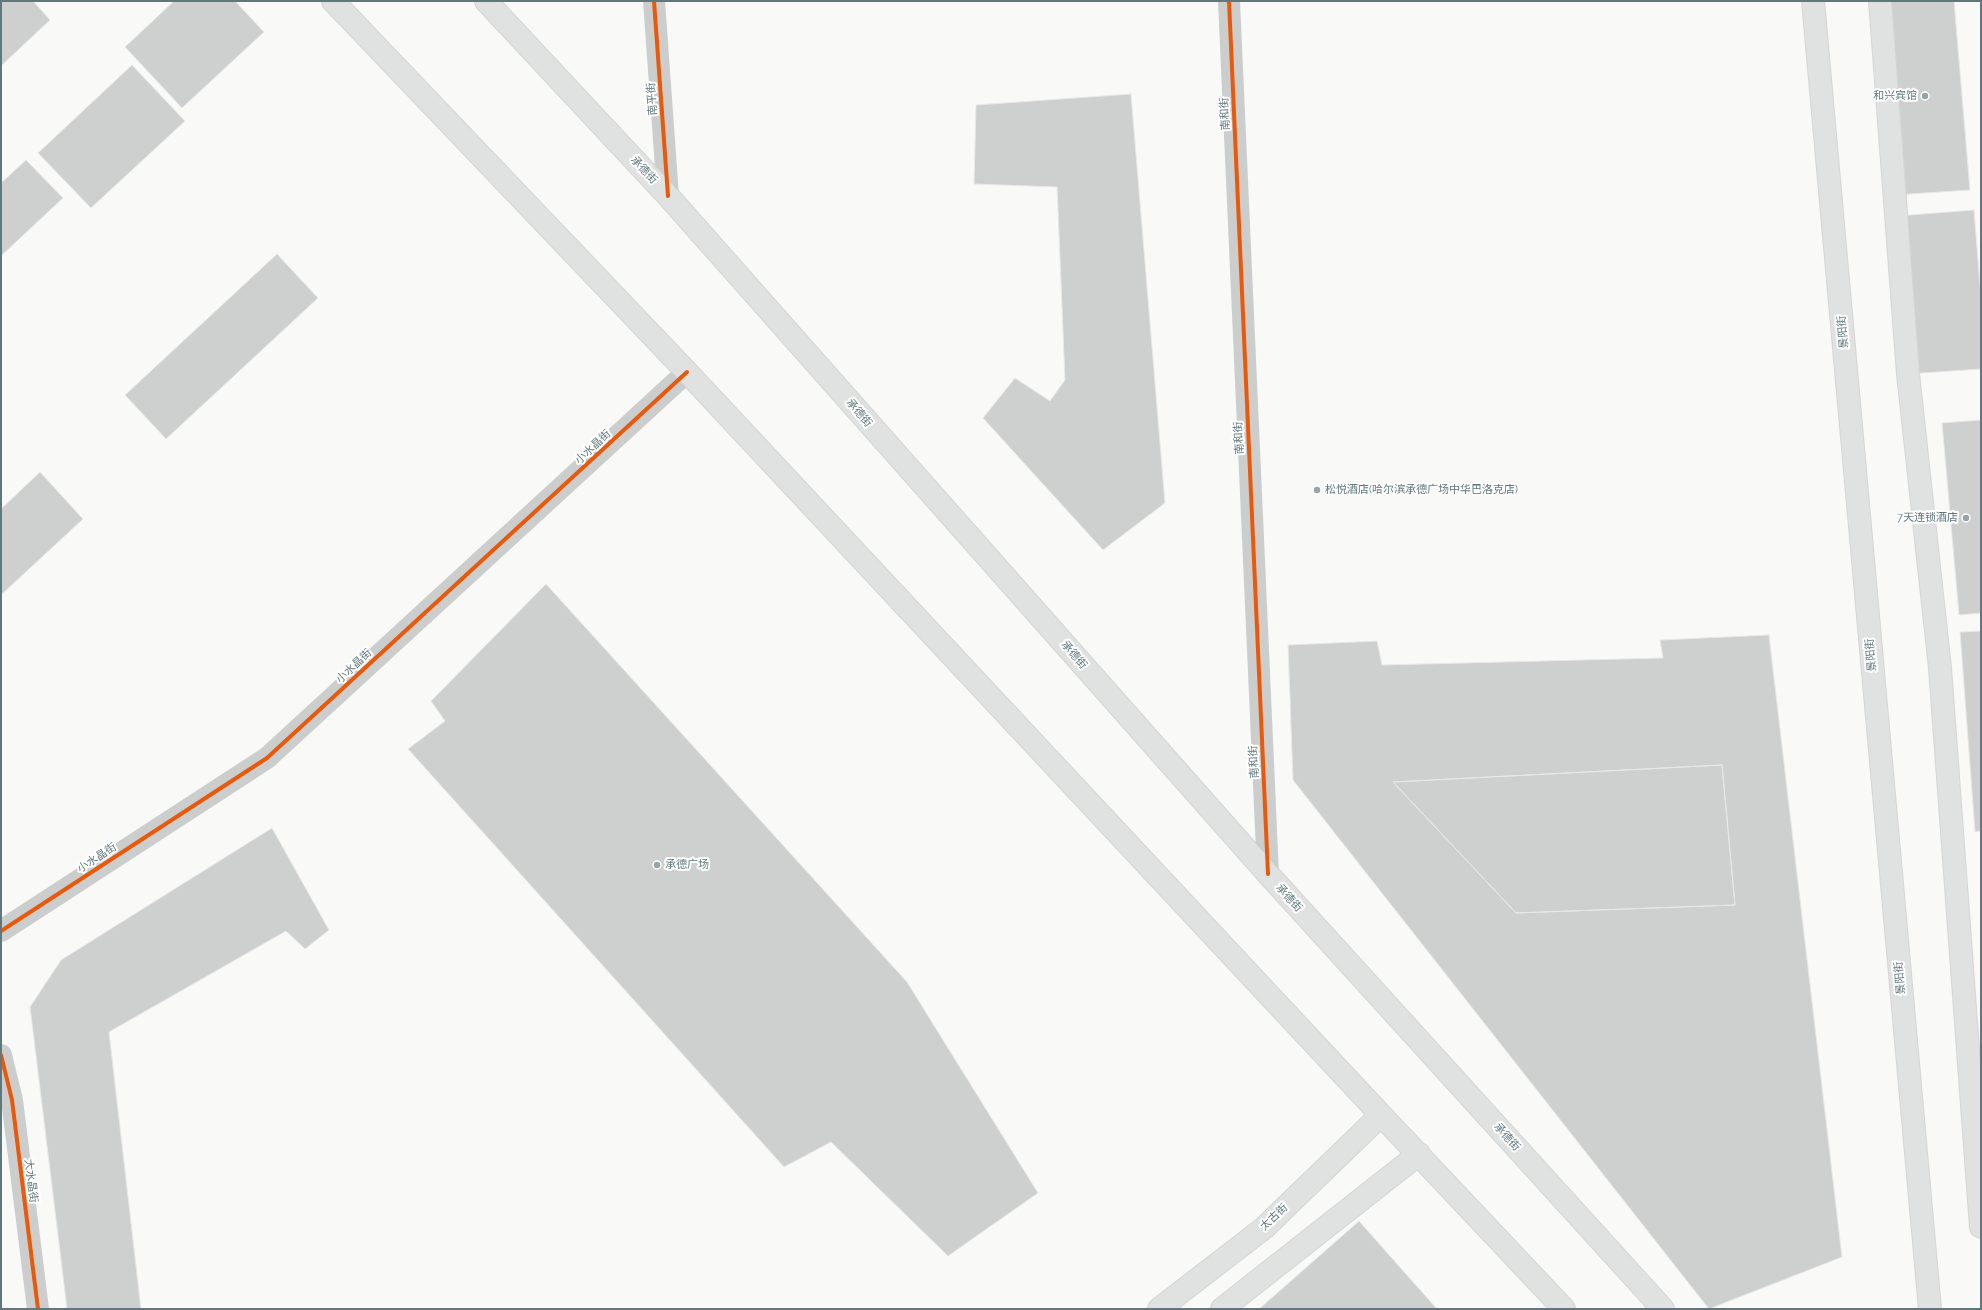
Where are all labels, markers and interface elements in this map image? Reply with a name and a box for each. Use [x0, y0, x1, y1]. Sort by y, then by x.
street label: 南平街 [644, 82, 660, 116]
place label: 和兴宾馆 [1873, 89, 1917, 103]
marker: 和兴宾馆 [1920, 91, 1930, 101]
street label: 南和街 [1218, 97, 1232, 131]
street label: 承德街 [628, 153, 660, 187]
street label: 景阳街 [1835, 315, 1851, 349]
street label: 承德街 [843, 396, 875, 430]
street label: 南和街 [1232, 421, 1246, 455]
street label: 小水晶街 [572, 427, 614, 467]
place label: 松悦酒店(哈尔滨承德广场中华巴洛克店) [1325, 483, 1518, 497]
marker: 松悦酒店(哈尔滨承德广场中华巴洛克店) [1312, 485, 1322, 495]
place label: 7天连锁酒店 [1897, 511, 1958, 525]
marker: 7天连锁酒店 [1961, 513, 1971, 523]
street label: 承德街 [1058, 638, 1090, 672]
street label: 景阳街 [1863, 638, 1879, 672]
street label: 小水晶街 [333, 646, 375, 686]
street label: 南和街 [1247, 745, 1261, 779]
street label: 小水晶街 [75, 840, 119, 876]
place label: 承德广场 [665, 858, 709, 872]
marker: 承德广场 [652, 860, 662, 870]
street label: 承德街 [1273, 881, 1305, 915]
street label: 景阳街 [1892, 961, 1908, 995]
street label: 承德街 [1491, 1120, 1523, 1154]
street label: 大水晶街 [22, 1158, 40, 1204]
street label: 太古街 [1257, 1201, 1291, 1233]

